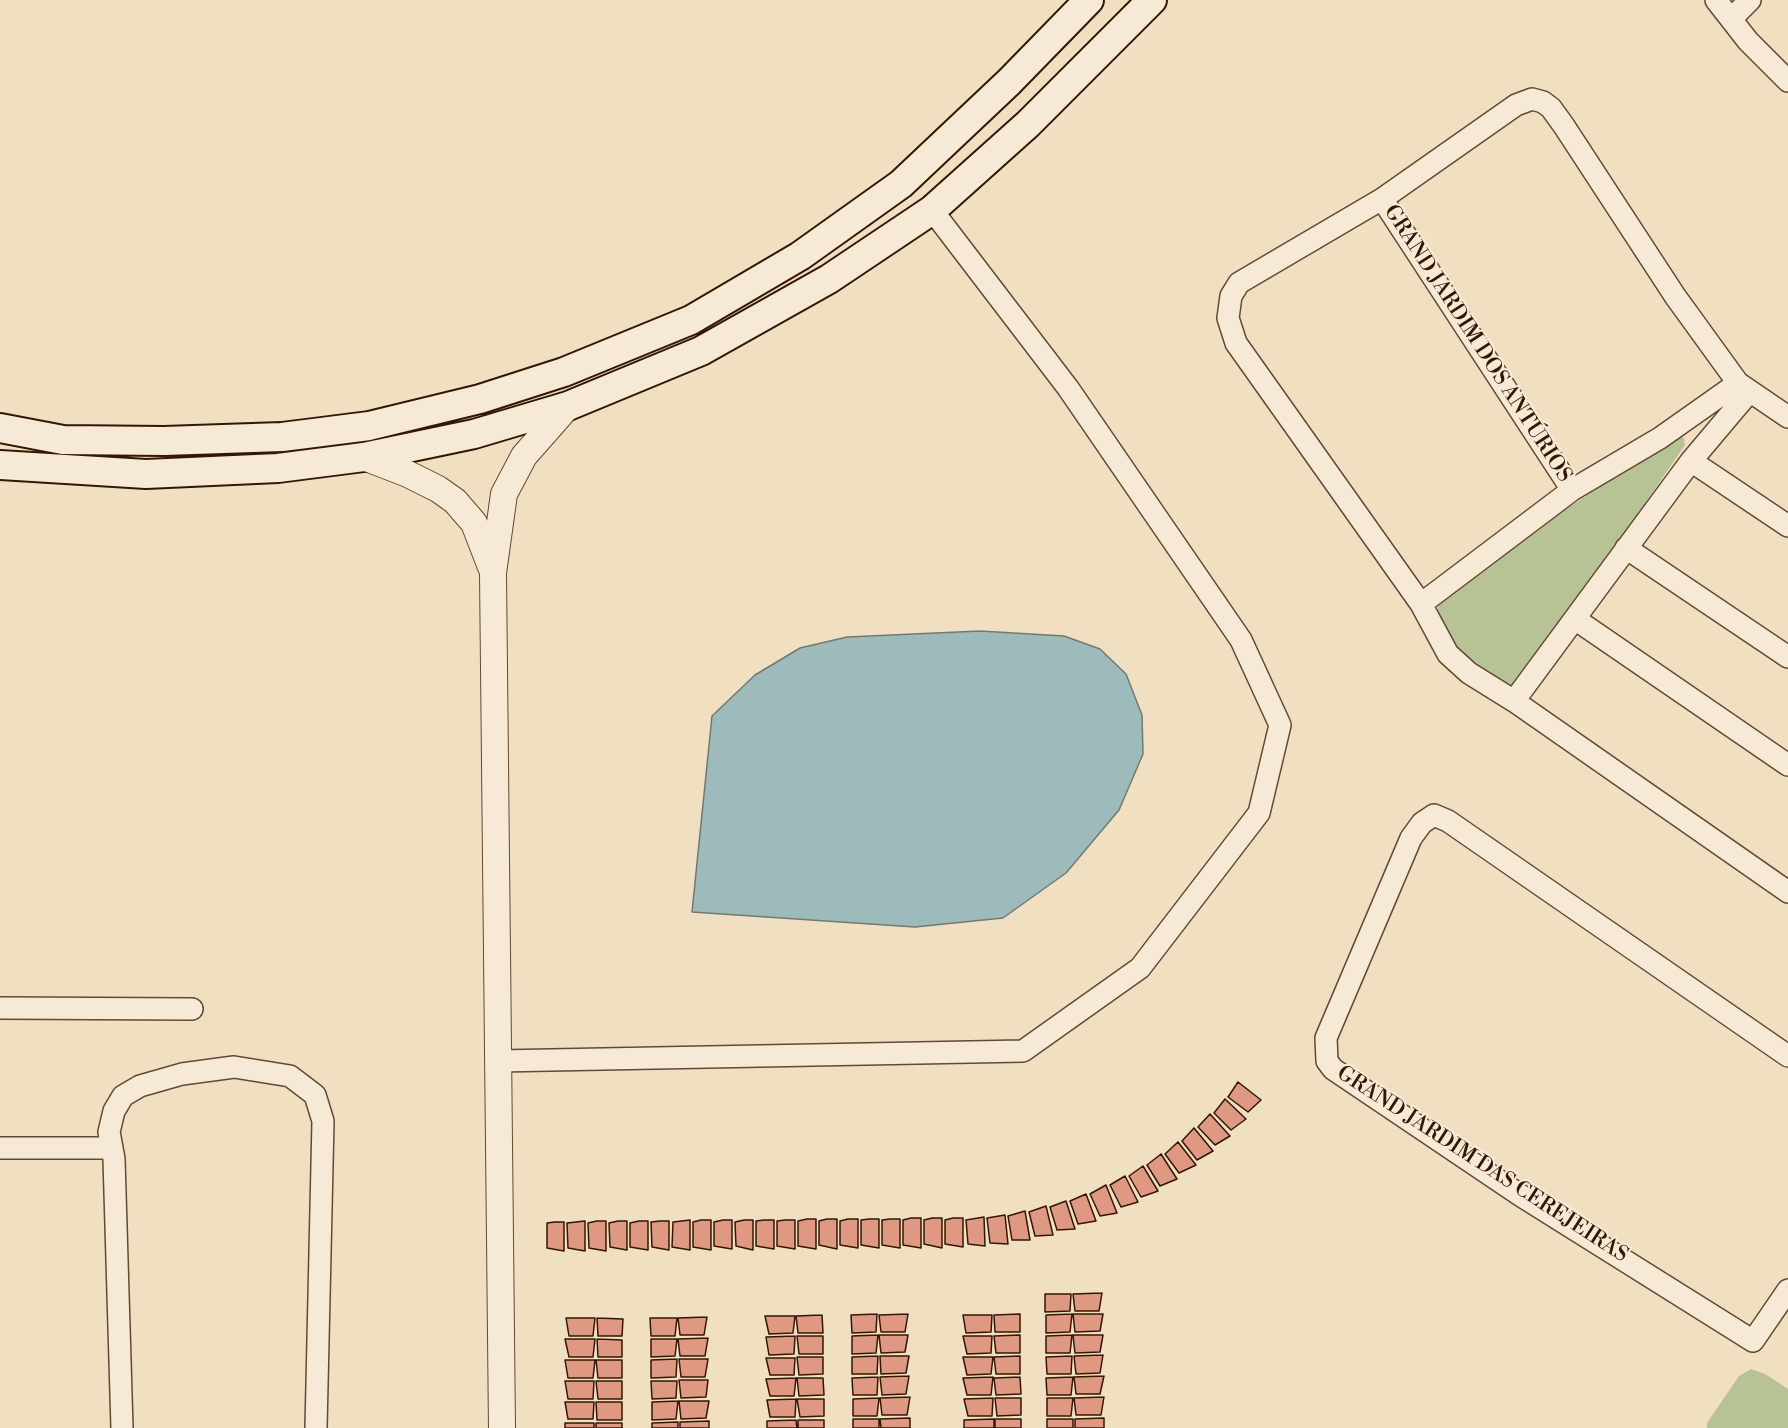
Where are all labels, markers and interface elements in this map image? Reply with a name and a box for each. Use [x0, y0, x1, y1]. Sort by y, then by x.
street label: GRAND JARDIM DOS ANTÚRIOS [1378, 201, 1576, 487]
street label: GRAND JARDIM DAS CEREJEIRAS [1332, 1061, 1632, 1269]

